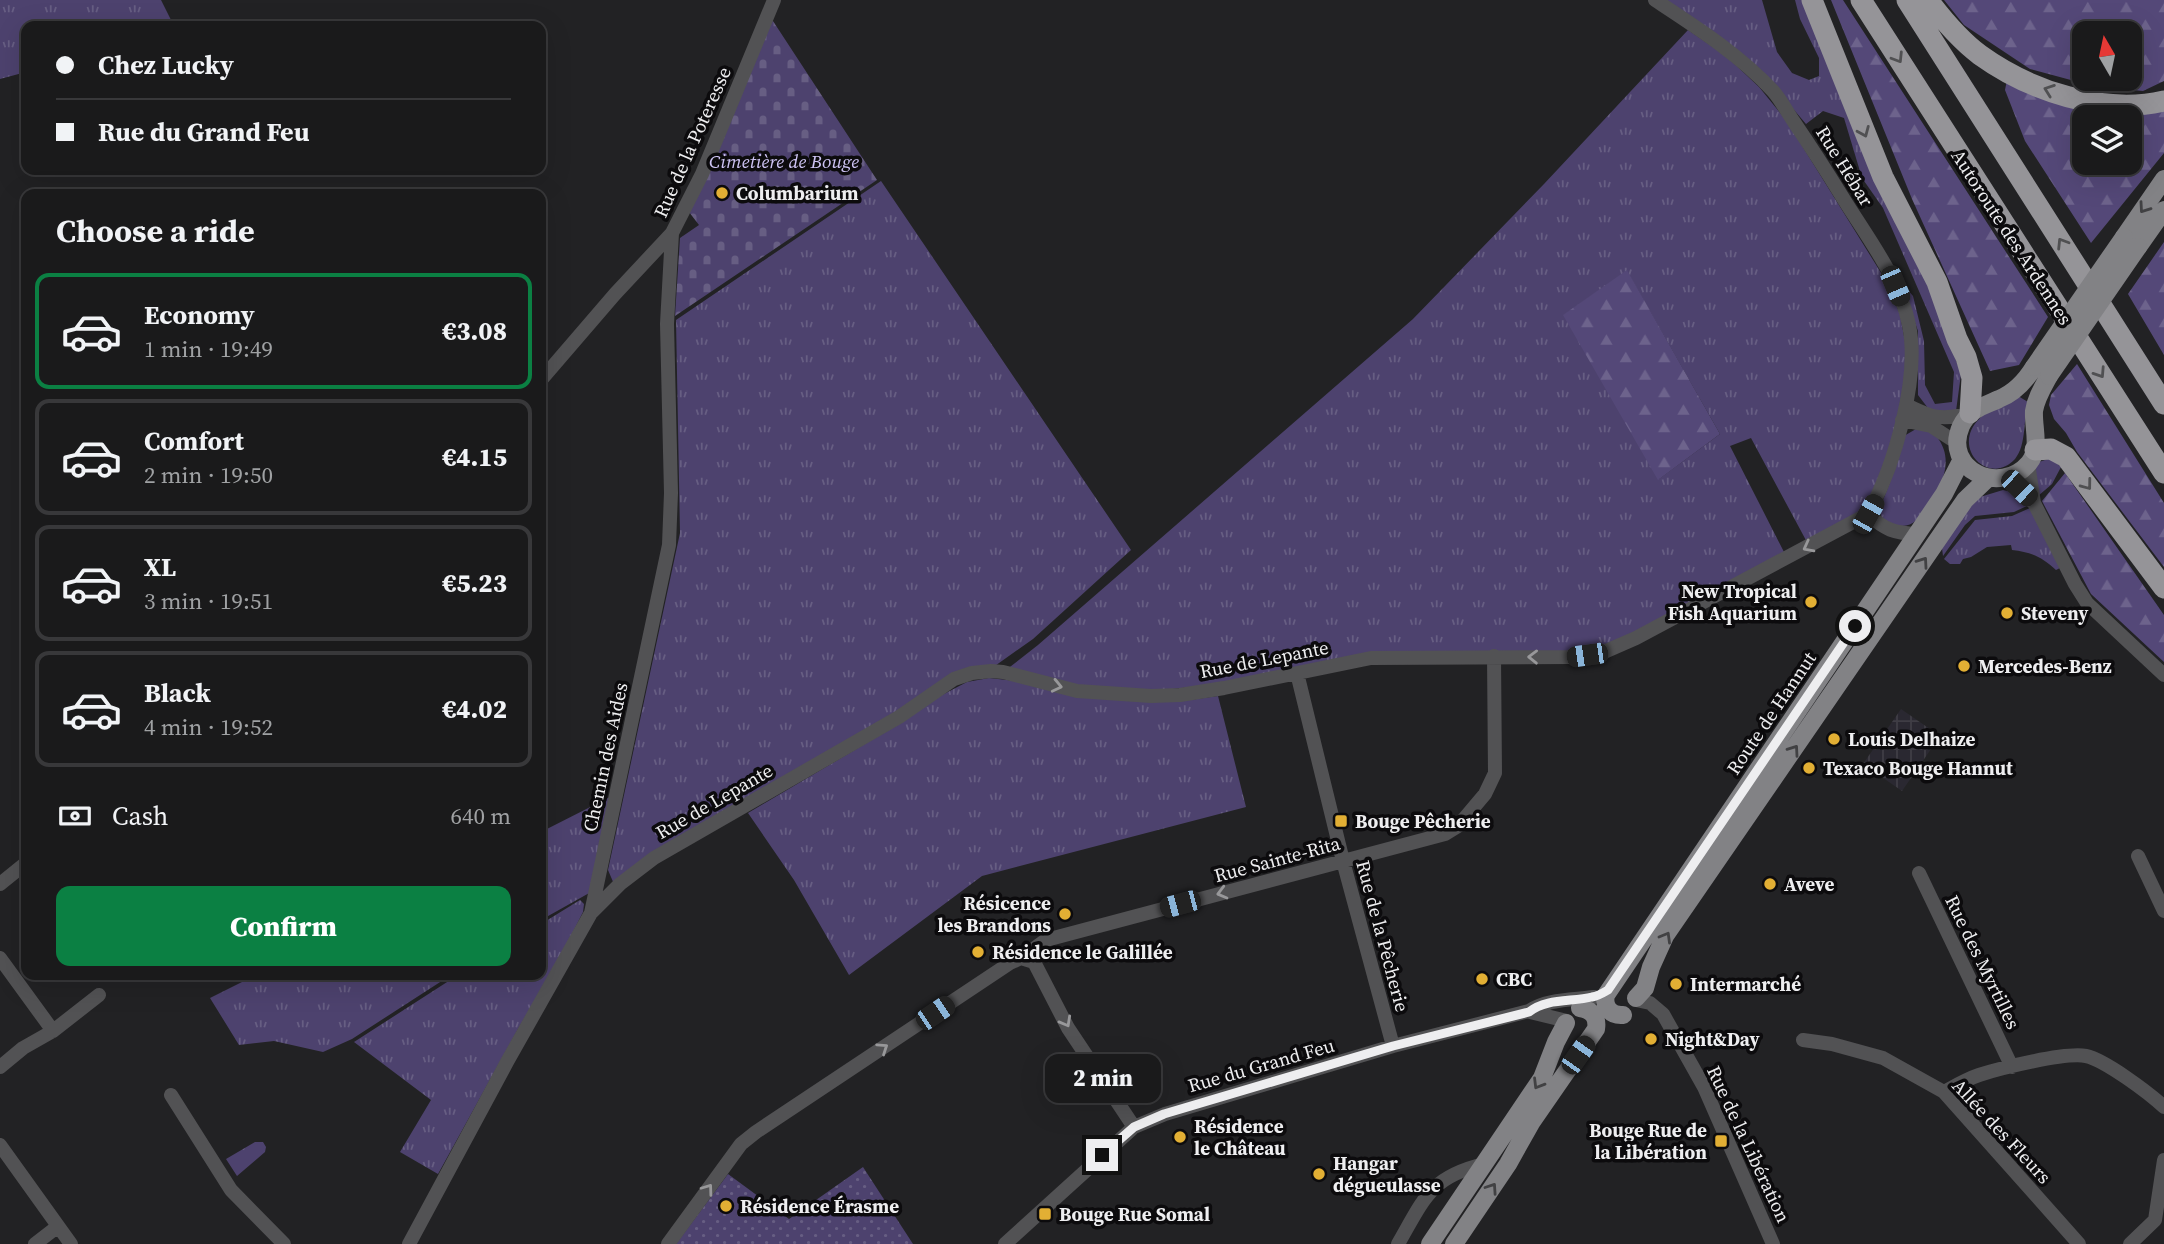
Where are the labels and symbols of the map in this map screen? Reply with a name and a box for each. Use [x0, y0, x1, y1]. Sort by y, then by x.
north arrow [2072, 21, 2142, 91]
one-way arrow [1889, 50, 1902, 63]
street label: Rue de la Poteresse [647, 63, 737, 221]
one-way arrow [2044, 84, 2056, 98]
street label: Rue Hébar [1810, 121, 1880, 211]
one-way arrow [1856, 125, 1870, 137]
street label: Autoroute des Ardennes [1945, 144, 2079, 330]
park label: Cimetière de Bouge [709, 148, 859, 174]
place label: Columbarium [736, 180, 858, 206]
marker: Columbarium [714, 185, 730, 201]
one-way arrow [2140, 200, 2152, 213]
one-way arrow [2057, 237, 2070, 250]
car [1878, 263, 1913, 309]
one-way arrow [2091, 365, 2104, 378]
car [1997, 466, 2042, 510]
one-way arrow [2079, 478, 2092, 490]
car [1849, 491, 1888, 537]
one-way arrow [1803, 539, 1815, 553]
one-way arrow [1914, 557, 1927, 570]
place label: New Tropical Fish Aquarium [1668, 578, 1797, 626]
marker: New Tropical Fish Aquarium [1803, 594, 1819, 610]
place label: Steveny [2021, 600, 2089, 626]
marker: Steveny [1999, 605, 2015, 621]
route start [1839, 610, 1871, 642]
street label: Rue de Lepante [1197, 634, 1331, 684]
car [1565, 642, 1610, 668]
street label: Route de Hannut [1720, 646, 1822, 780]
one-way arrow [1527, 649, 1538, 665]
place label: Mercedes-Benz [1978, 653, 2112, 679]
marker: Mercedes-Benz [1956, 658, 1972, 674]
one-way arrow [1051, 678, 1063, 693]
street label: Chemin des Aides [576, 680, 634, 834]
place label: Louis Delhaize [1848, 726, 1976, 752]
marker: Louis Delhaize [1826, 731, 1842, 747]
one-way arrow [1786, 744, 1799, 757]
place label: Texaco Bouge Hannut [1823, 755, 2013, 781]
street label: Rue de Lepante [651, 757, 777, 845]
marker: Texaco Bouge Hannut [1801, 760, 1817, 776]
place label: Bouge Pêcherie [1355, 808, 1491, 834]
marker: Bouge Pêcherie [1333, 813, 1349, 829]
street label: Rue Sainte-Rita [1211, 830, 1343, 888]
street label: Rue de la Pêcherie [1350, 857, 1416, 1015]
place label: Aveve [1784, 871, 1835, 897]
marker: Aveve [1762, 876, 1778, 892]
one-way arrow [1216, 885, 1228, 899]
car [1157, 888, 1204, 920]
place label: Résicence les Brandons [937, 890, 1051, 938]
street label: Rue des Myrtilles [1939, 891, 2027, 1033]
marker: Résicence les Brandons [1057, 906, 1073, 922]
one-way arrow [1658, 932, 1671, 945]
place label: Résidence le Galillée [992, 939, 1173, 965]
marker: Résidence le Galillée [970, 944, 986, 960]
place label: CBC [1496, 966, 1532, 992]
marker: CBC [1474, 971, 1490, 987]
place label: Intermarché [1690, 971, 1801, 997]
marker: Intermarché [1668, 976, 1684, 992]
car [912, 993, 959, 1033]
one-way arrow [1057, 1015, 1071, 1027]
place label: Night&Day [1665, 1026, 1761, 1052]
marker: Night&Day [1643, 1031, 1659, 1047]
street label: Rue du Grand Feu [1185, 1032, 1337, 1098]
car [1558, 1032, 1599, 1078]
one-way arrow [875, 1043, 888, 1056]
callout: 2 min [1044, 1054, 1160, 1102]
street label: Rue de la Libération [1701, 1061, 1797, 1227]
street label: Allée des Fleurs [1947, 1073, 2057, 1189]
one-way arrow [1533, 1077, 1546, 1090]
place label: Résidence le Château [1194, 1113, 1286, 1161]
place label: Bouge Rue de la Libération [1589, 1117, 1707, 1165]
marker: Résidence le Château [1172, 1129, 1188, 1145]
marker: Bouge Rue de la Libération [1713, 1133, 1729, 1149]
route end [1086, 1139, 1118, 1171]
place label: Hangar dégueulasse [1333, 1150, 1441, 1198]
marker: Hangar dégueulasse [1311, 1166, 1327, 1182]
one-way arrow [1484, 1182, 1497, 1195]
one-way arrow [700, 1184, 712, 1197]
place label: Résidence Érasme [740, 1193, 899, 1219]
marker: Résidence Érasme [718, 1198, 734, 1214]
place label: Bouge Rue Somal [1059, 1201, 1210, 1227]
marker: Bouge Rue Somal [1037, 1206, 1053, 1222]

